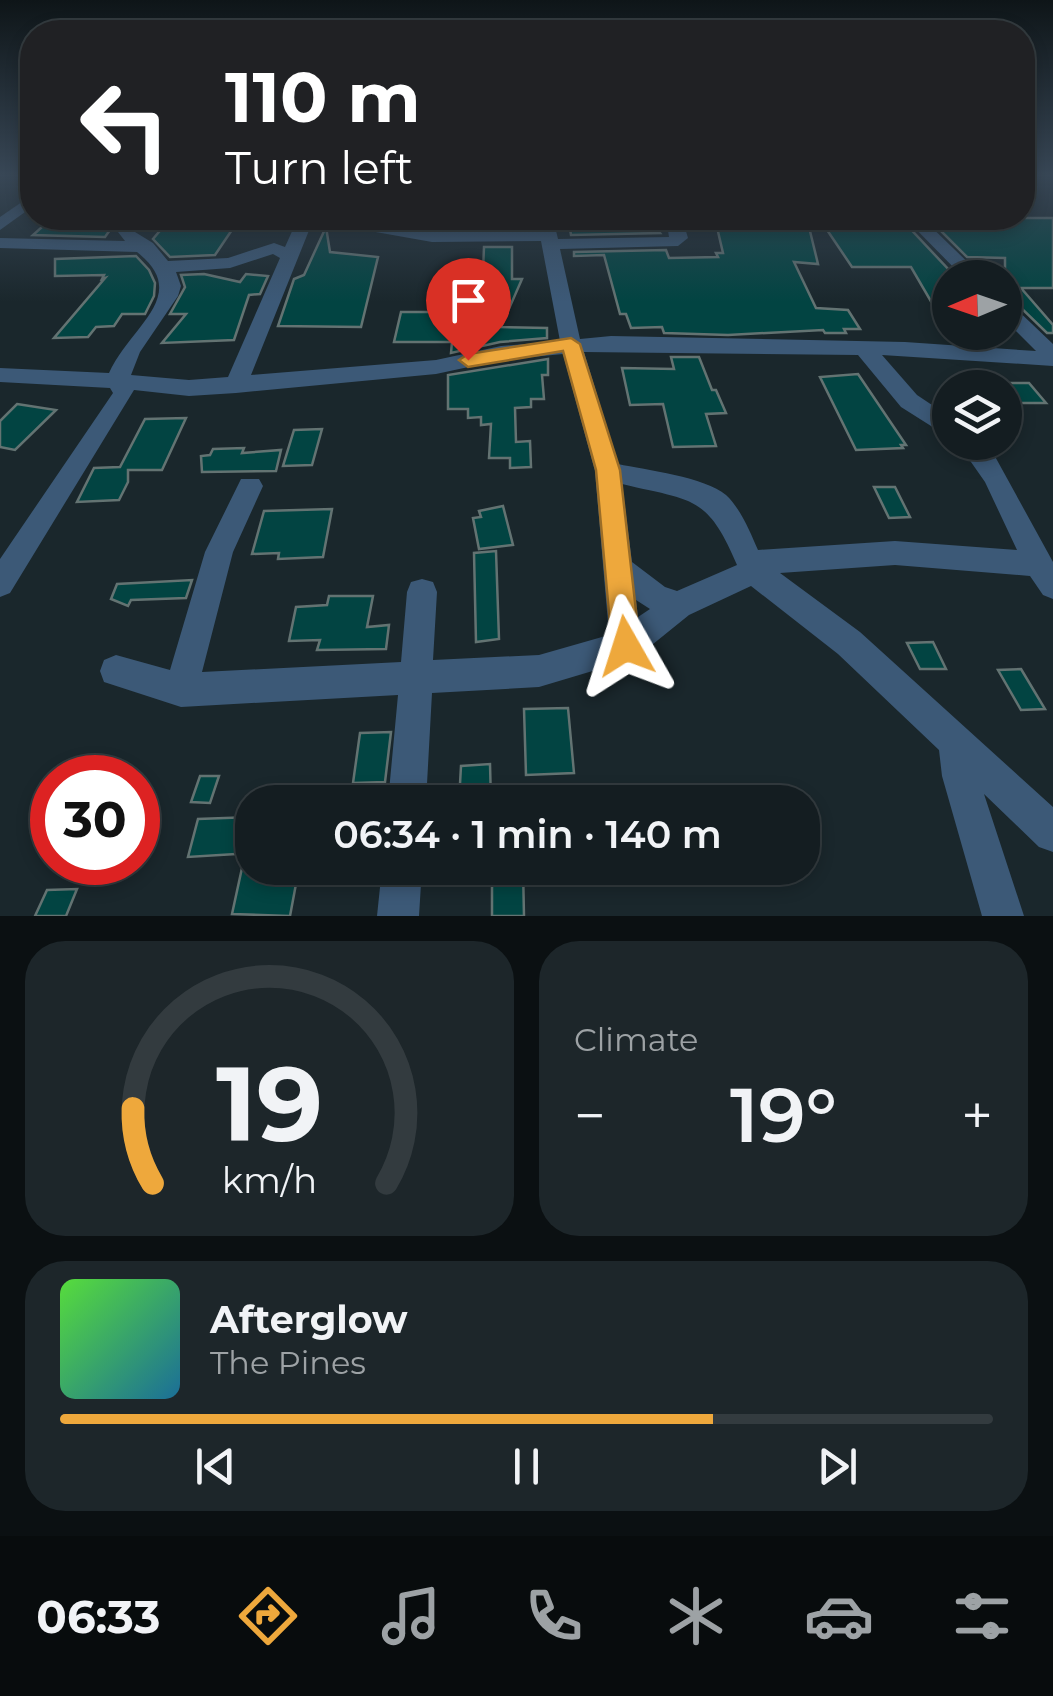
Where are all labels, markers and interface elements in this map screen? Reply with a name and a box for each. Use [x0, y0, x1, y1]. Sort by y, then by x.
text: 110 m [225, 54, 421, 140]
icon: left [60, 60, 190, 190]
text: Turn left [225, 140, 413, 195]
pin [426, 258, 511, 361]
north arrow [932, 260, 1022, 350]
map controls [932, 260, 1022, 460]
icon: arrive [441, 273, 496, 328]
button: layers [932, 370, 1022, 460]
position arrow [574, 594, 678, 698]
speed limit sign: 30 [30, 755, 160, 885]
text: 06:34 · 1 min · 140 m [333, 811, 722, 858]
text: Climate [574, 1020, 698, 1059]
text: 19 [216, 1040, 323, 1167]
text: 19° [730, 1069, 837, 1161]
text: − [574, 1082, 606, 1149]
text: + [961, 1082, 993, 1149]
text: km/h [222, 1158, 317, 1202]
text: Afterglow [210, 1296, 408, 1343]
text: The Pines [210, 1343, 366, 1382]
icon: previous [188, 1439, 243, 1494]
icon: pause [499, 1439, 554, 1494]
icon: next [810, 1439, 865, 1494]
icon: directions [233, 1581, 303, 1651]
icon: music [376, 1581, 446, 1651]
icon: phone [519, 1581, 589, 1651]
icon: climate [661, 1581, 731, 1651]
icon: car [804, 1581, 874, 1651]
icon: filters [947, 1581, 1017, 1651]
text: 06:33 [36, 1589, 160, 1644]

